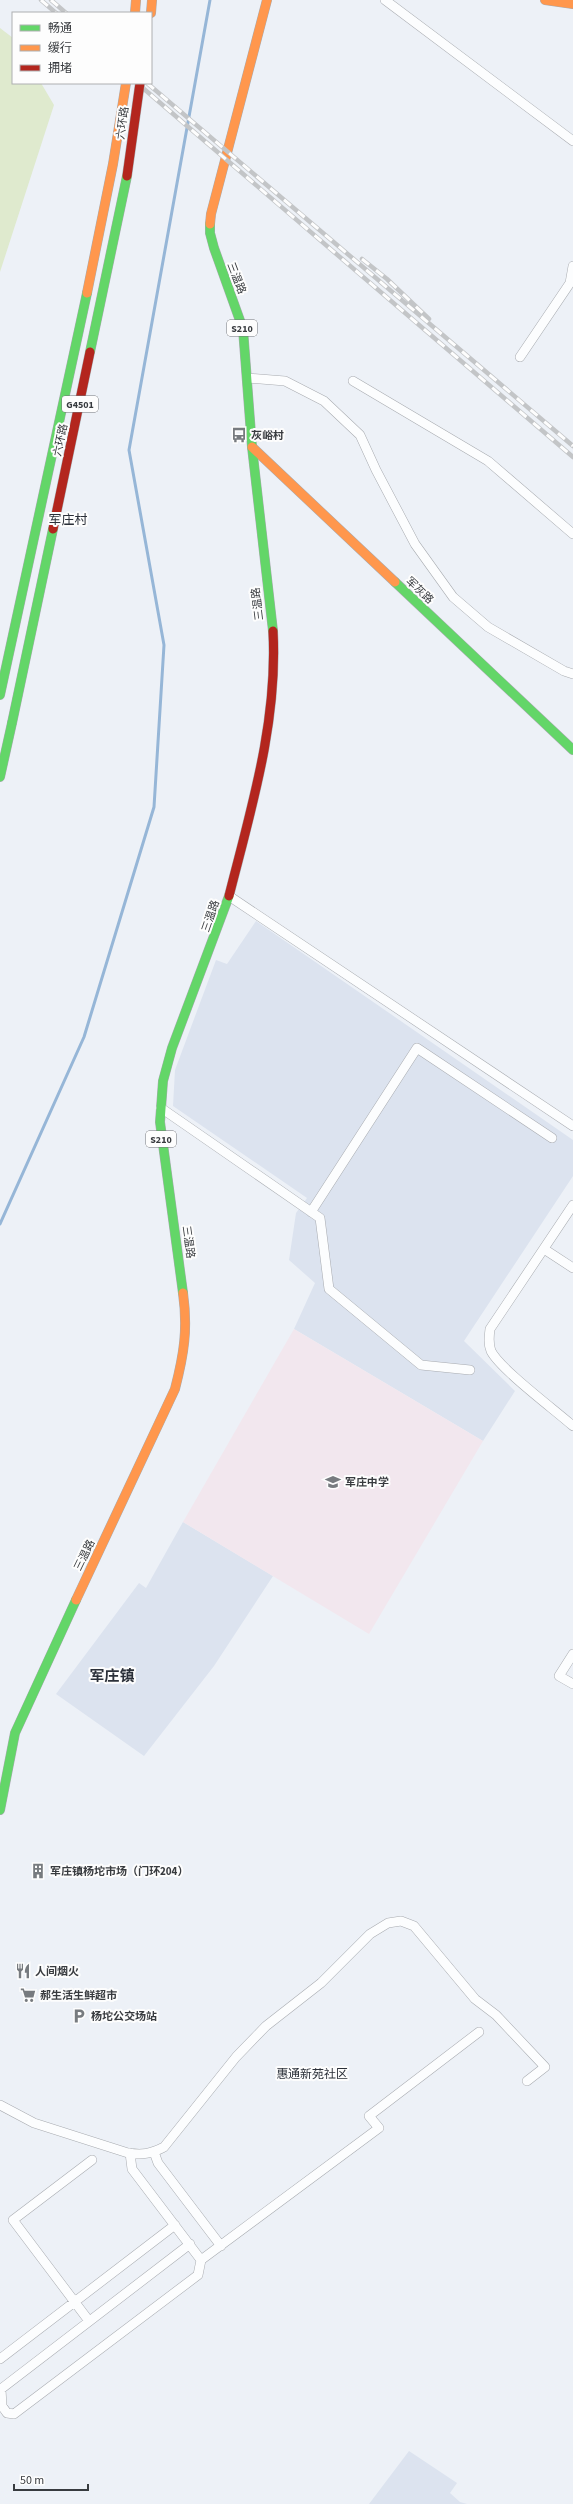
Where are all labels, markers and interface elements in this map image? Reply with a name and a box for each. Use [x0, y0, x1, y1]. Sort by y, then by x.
legend [12, 12, 152, 84]
text: 畅通 [48, 20, 72, 37]
text: 缓行 [48, 40, 72, 57]
text: 拥堵 [48, 60, 72, 77]
street label: 六环路 [113, 106, 132, 140]
street label: 三温路 [224, 260, 249, 296]
road number: S210 [227, 320, 257, 336]
road number: G4501 [62, 396, 98, 412]
street label: 六环路 [50, 422, 71, 458]
bus stop icon: 灰峪村 [230, 426, 248, 444]
place label: 灰峪村 [251, 428, 284, 443]
district label: 军庄村 [48, 511, 88, 529]
street label: 军灰路 [402, 574, 437, 607]
street label: 三温路 [248, 587, 267, 621]
street label: 三温路 [198, 898, 223, 934]
road number: S210 [146, 1131, 176, 1147]
street label: 三温路 [179, 1225, 198, 1259]
school or university icon: 军庄中学 [324, 1473, 342, 1491]
place label: 军庄中学 [345, 1475, 389, 1490]
street label: 三温路 [70, 1537, 98, 1573]
district label: 军庄镇 [89, 1666, 135, 1687]
building icon: 军庄镇杨坨市场（门环204） [29, 1862, 47, 1880]
place label: 军庄镇杨坨市场（门环204） [50, 1864, 188, 1879]
restaurant icon: 人间烟火 [14, 1962, 32, 1980]
place label: 人间烟火 [35, 1964, 79, 1979]
supermarket icon: 郝生活生鲜超市 [19, 1986, 37, 2004]
place label: 郝生活生鲜超市 [40, 1988, 117, 2003]
parking icon: 杨坨公交场站 [70, 2007, 88, 2025]
place label: 杨坨公交场站 [91, 2009, 157, 2024]
district label: 惠通新苑社区 [276, 2066, 348, 2083]
scale bar [14, 2466, 88, 2492]
text: 50 m [20, 2472, 44, 2489]

